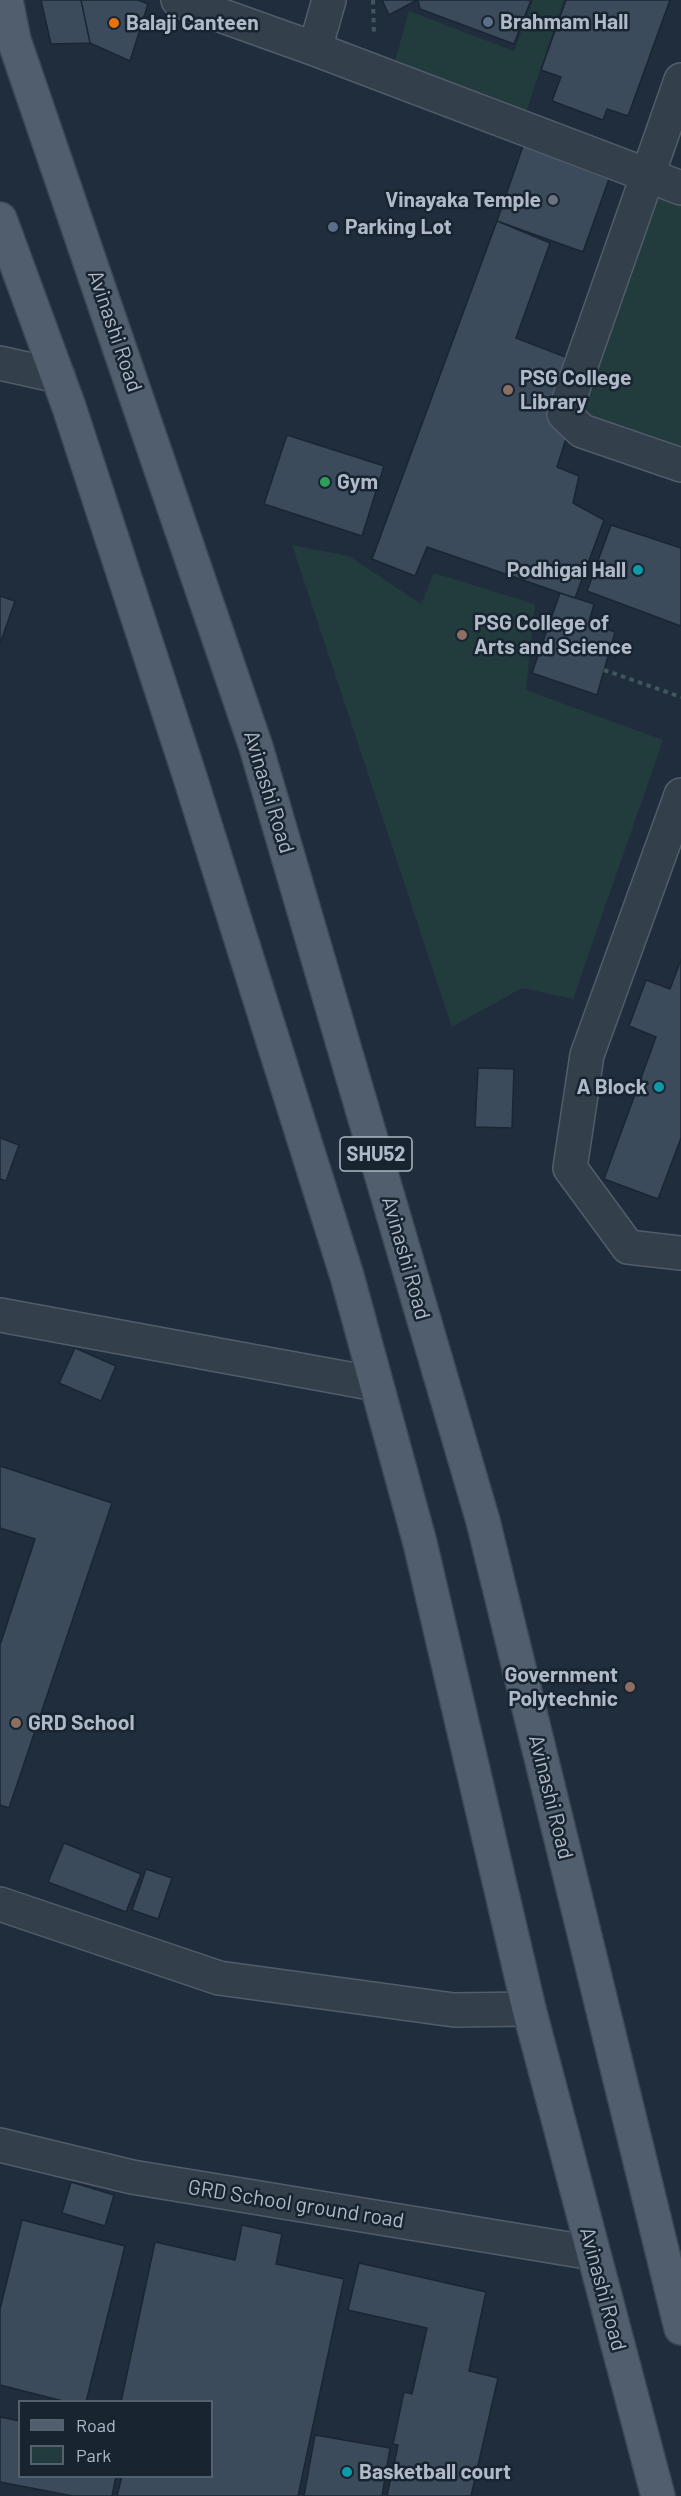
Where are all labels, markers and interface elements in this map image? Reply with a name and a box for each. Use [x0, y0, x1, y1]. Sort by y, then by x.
place label: Brahmam Hall [500, 9, 628, 35]
place label: Balaji Canteen [126, 10, 259, 36]
marker: Brahmam Hall [481, 15, 495, 29]
marker: Balaji Canteen [107, 16, 121, 30]
place label: Vinayaka Temple [385, 187, 541, 213]
marker: Vinayaka Temple [546, 193, 560, 207]
place label: Parking Lot [345, 214, 452, 240]
marker: Parking Lot [326, 220, 340, 234]
street label: Avinashi Road [82, 267, 148, 395]
place label: PSG College Library [520, 365, 631, 415]
marker: PSG College Library [501, 383, 515, 397]
place label: Gym [337, 469, 378, 495]
marker: Gym [318, 475, 332, 489]
place label: Podhigai Hall [507, 557, 626, 583]
marker: Podhigai Hall [631, 563, 645, 577]
place label: PSG College of Arts and Science [474, 610, 632, 660]
marker: PSG College of Arts and Science [455, 628, 469, 642]
street label: Avinashi Road [238, 728, 300, 856]
place label: A Block [576, 1074, 647, 1100]
marker: A Block [652, 1080, 666, 1094]
road number: SHU52 [340, 1137, 412, 1171]
street label: Avinashi Road [376, 1194, 436, 1322]
place label: Government Polytechnic [504, 1662, 618, 1712]
marker: Government Polytechnic [623, 1680, 637, 1694]
place label: GRD School [28, 1710, 135, 1736]
marker: GRD School [9, 1716, 23, 1730]
street label: Avinashi Road [523, 1732, 579, 1862]
street label: GRD School ground road [186, 2174, 406, 2234]
street label: Avinashi Road [574, 2224, 632, 2354]
legend [18, 2400, 213, 2478]
text: Road [76, 2414, 116, 2436]
text: Park [76, 2444, 111, 2466]
place label: Basketball court [359, 2459, 511, 2485]
marker: Basketball court [340, 2465, 354, 2479]

